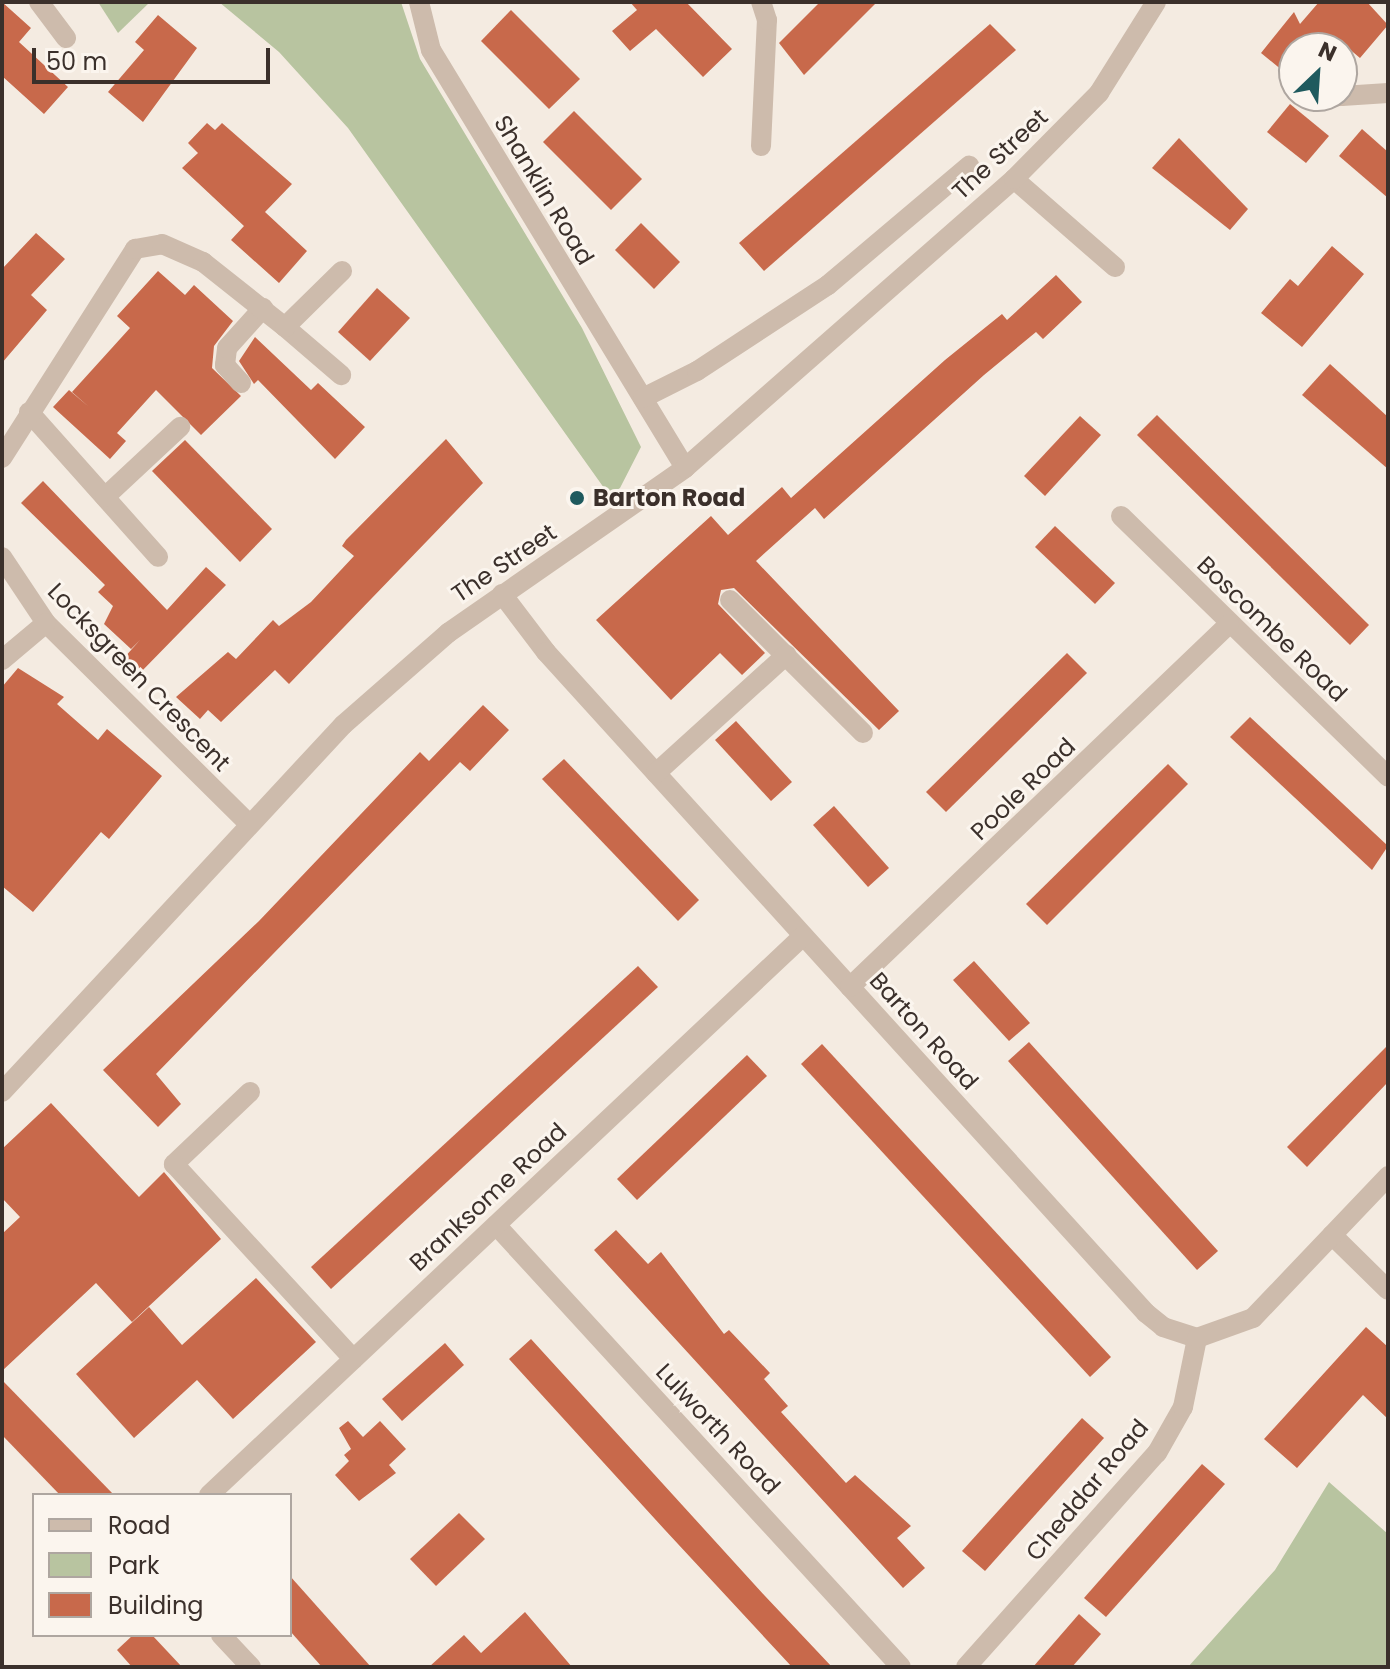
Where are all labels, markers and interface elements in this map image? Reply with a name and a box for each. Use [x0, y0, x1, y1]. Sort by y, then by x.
scale bar [36, 32, 274, 82]
north arrow [1278, 32, 1358, 112]
text: N [1313, 34, 1342, 69]
text: 50 m [46, 45, 107, 78]
street label: The Street [946, 103, 1054, 205]
street label: Shanklin Road [488, 110, 600, 270]
place label: Barton Road [593, 484, 745, 512]
marker: Barton Road [568, 489, 586, 507]
street label: The Street [446, 518, 562, 608]
street label: Boscombe Road [1191, 550, 1353, 708]
street label: Locksgreen Crescent [42, 577, 236, 777]
street label: Poole Road [965, 732, 1081, 846]
street label: Barton Road [864, 966, 984, 1096]
street label: Branksome Road [404, 1117, 572, 1277]
street label: Lulworth Road [650, 1358, 786, 1500]
street label: Cheddar Road [1020, 1414, 1154, 1566]
legend [32, 1493, 292, 1637]
text: Road [108, 1509, 170, 1542]
text: Park [108, 1549, 159, 1582]
text: Building [108, 1589, 204, 1622]

